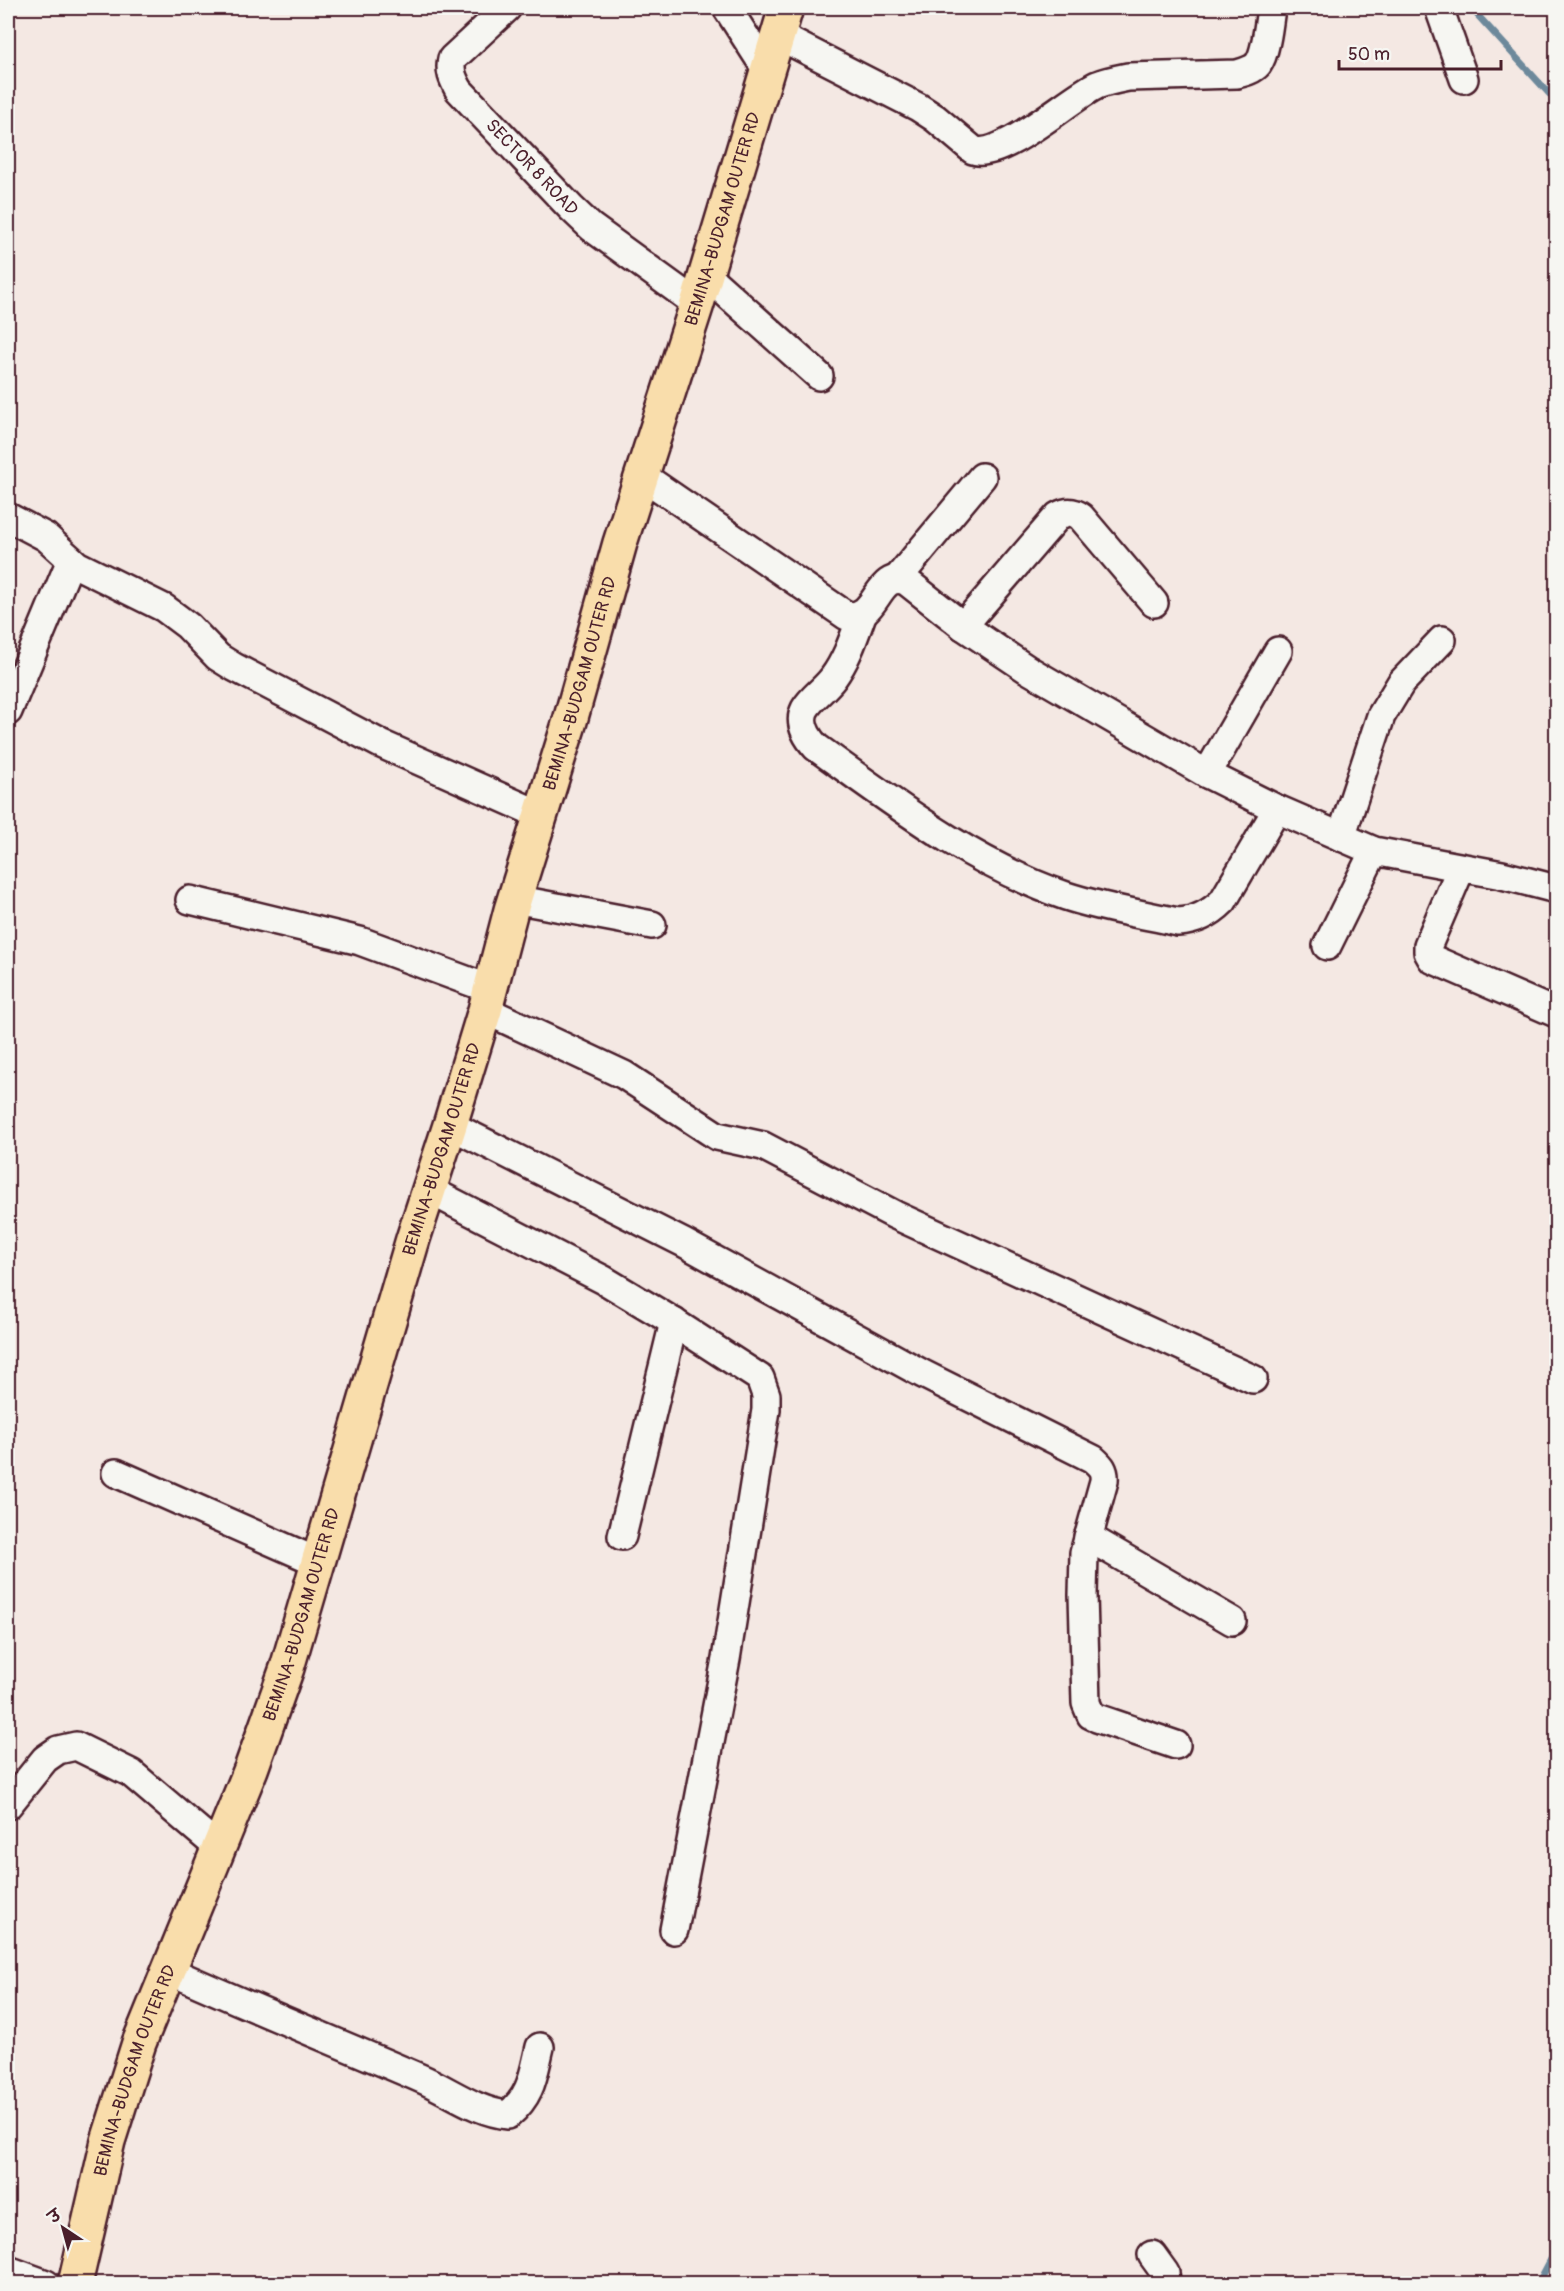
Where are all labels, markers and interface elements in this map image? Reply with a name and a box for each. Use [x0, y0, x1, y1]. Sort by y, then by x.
scale bar [1339, 33, 1501, 71]
text: 50 m [1348, 43, 1390, 66]
street label: BEMINA-BUDGAM OUTER RD [680, 110, 766, 329]
street label: SECTOR 8 ROAD [481, 114, 583, 221]
street label: BEMINA-BUDGAM OUTER RD [538, 574, 622, 794]
street label: BEMINA-BUDGAM OUTER RD [398, 1040, 486, 1259]
street label: BEMINA-BUDGAM OUTER RD [258, 1505, 345, 1725]
street label: BEMINA-BUDGAM OUTER RD [89, 1962, 182, 2178]
north arrow [33, 2198, 93, 2258]
text: उ [43, 2205, 66, 2229]

